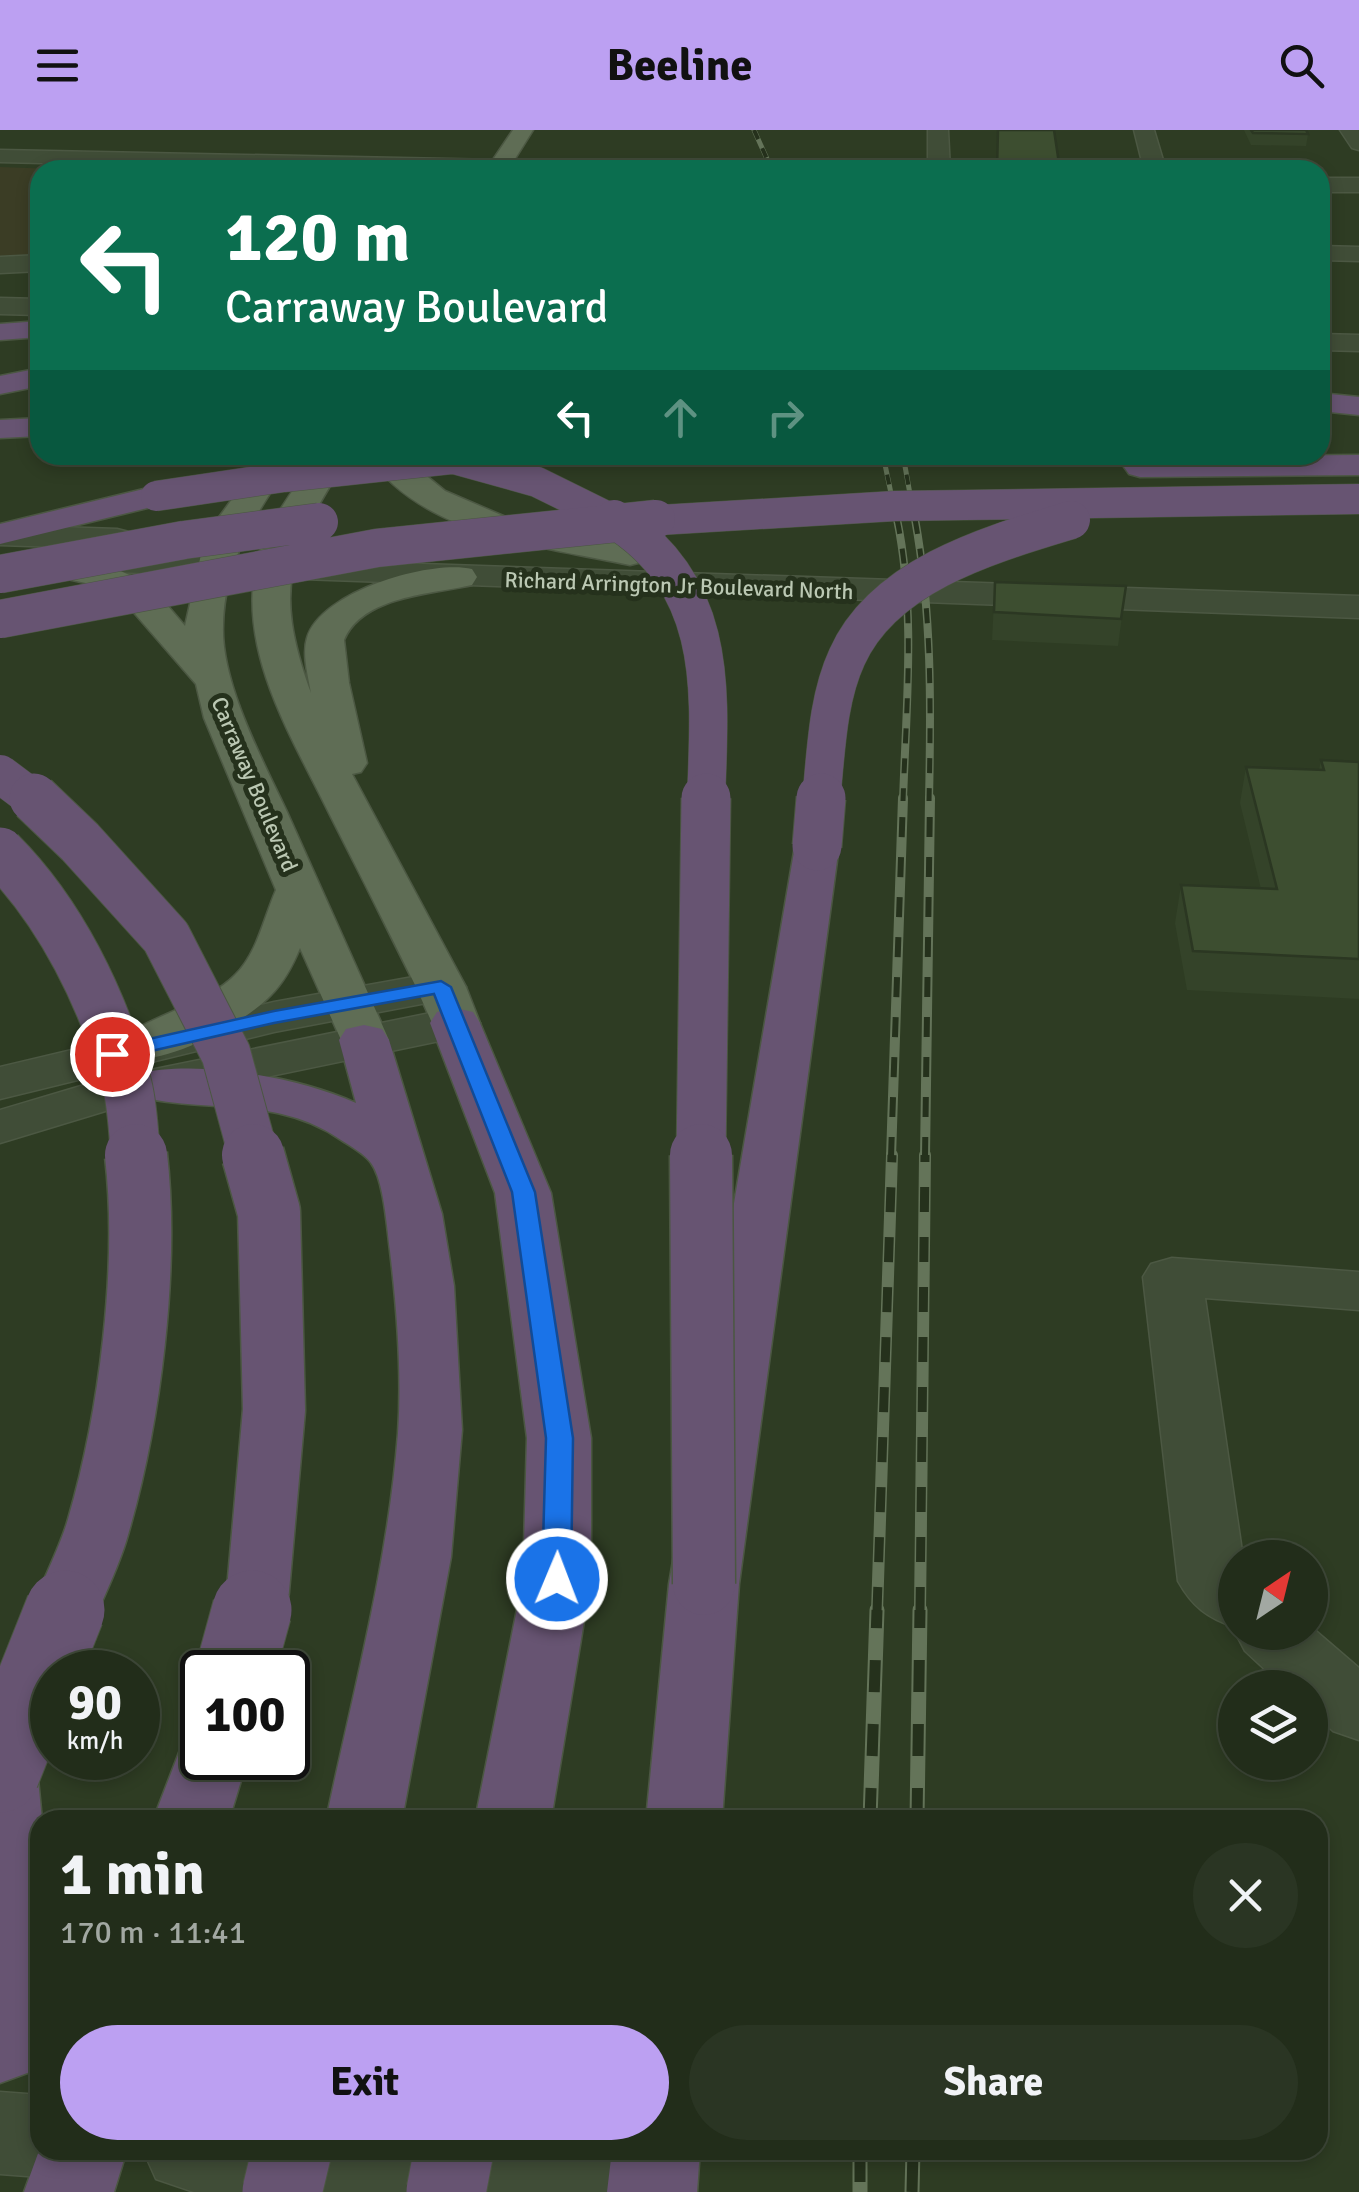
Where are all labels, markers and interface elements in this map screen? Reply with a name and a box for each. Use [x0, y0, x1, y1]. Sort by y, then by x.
icon: menu [30, 38, 85, 93]
text: Beeline [606, 38, 753, 93]
icon: search [1274, 38, 1329, 93]
text: 120 m [225, 194, 410, 280]
icon: left [60, 200, 190, 330]
text: Carraway Boulevard [225, 280, 608, 335]
icon: left [548, 390, 603, 445]
icon: ahead [653, 390, 708, 445]
icon: right [758, 390, 813, 445]
street label: Richard Arrington Jr Boulevard North [504, 566, 854, 605]
street label: Carraway Boulevard [206, 693, 304, 876]
pin [70, 1012, 155, 1097]
icon: arrive [85, 1027, 140, 1082]
position arrow [505, 1527, 609, 1631]
north arrow [1218, 1540, 1328, 1650]
map controls [1218, 1540, 1328, 1780]
speed limit sign: 100 [180, 1650, 310, 1780]
button: layers [1218, 1670, 1328, 1780]
text: 90 [68, 1672, 122, 1734]
text: km/h [67, 1725, 123, 1756]
text: 1 min [60, 1838, 205, 1912]
button: close [1193, 1843, 1298, 1948]
text: 170 m · 11:41 [60, 1913, 246, 1952]
button: Exit [60, 2025, 669, 2140]
button: Share [689, 2025, 1298, 2140]

